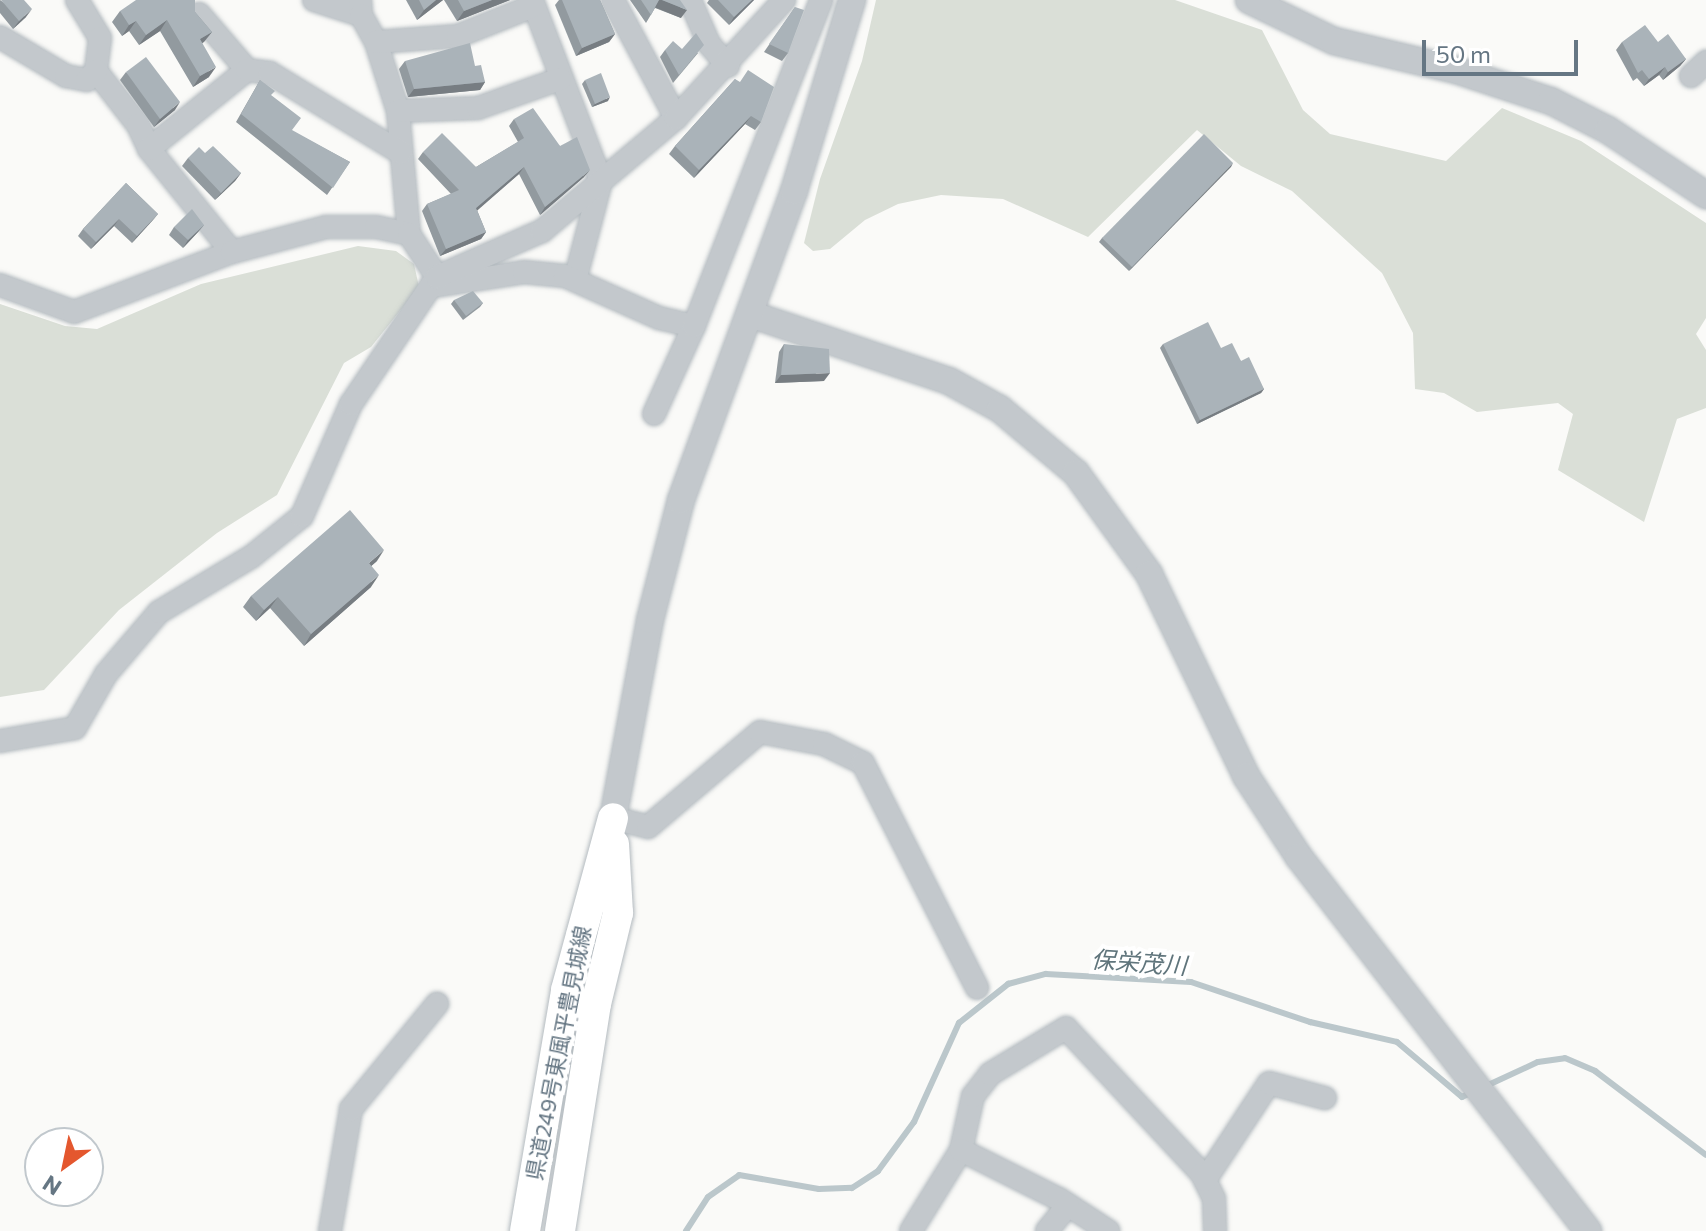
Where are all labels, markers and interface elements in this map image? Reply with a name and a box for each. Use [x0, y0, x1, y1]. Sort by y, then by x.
scale bar [1426, 24, 1582, 74]
text: 50 m [1436, 39, 1491, 68]
street label: 県道249号東風平豊見城線 [520, 924, 596, 1182]
water label: 保栄茂川 [1090, 944, 1188, 980]
north arrow [24, 1127, 104, 1207]
text: N [37, 1170, 66, 1202]

